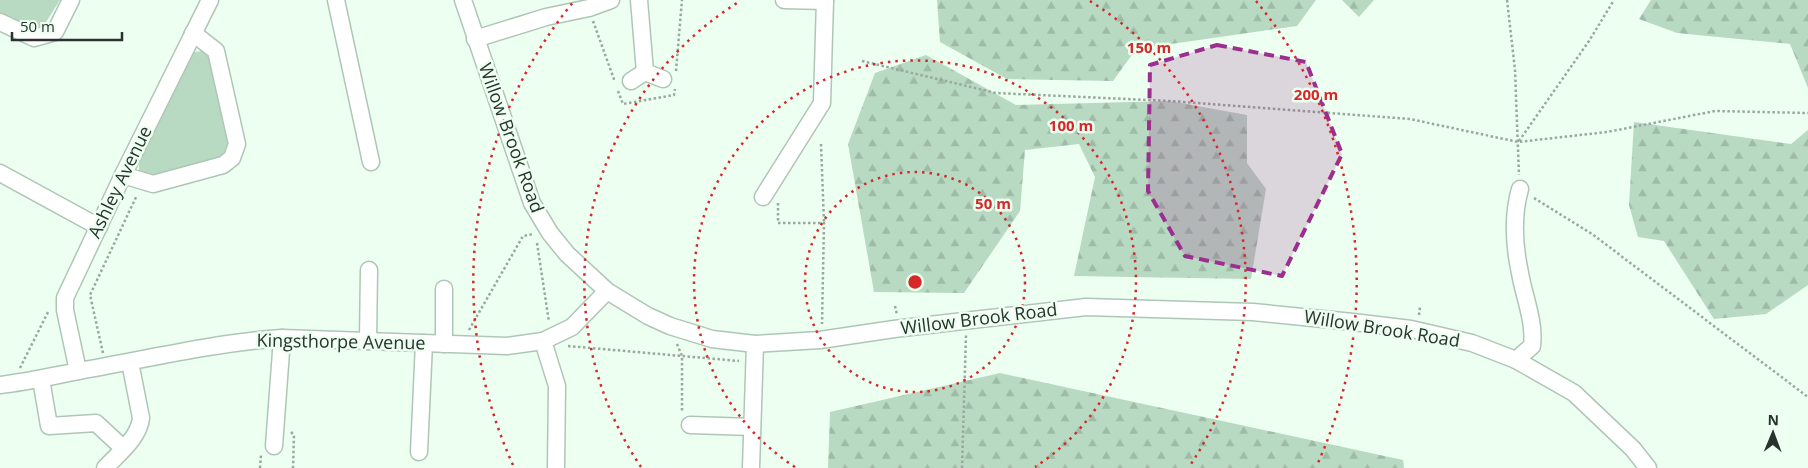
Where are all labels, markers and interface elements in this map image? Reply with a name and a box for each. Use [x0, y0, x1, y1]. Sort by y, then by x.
scale bar [12, 10, 122, 42]
text: 50 m [20, 16, 55, 36]
text: 150 m [1127, 37, 1171, 57]
street label: Willow Brook Road [474, 60, 550, 216]
text: 200 m [1294, 84, 1338, 104]
text: 100 m [1049, 115, 1093, 135]
street label: Ashley Avenue [82, 121, 157, 242]
text: 50 m [975, 193, 1011, 213]
centre of rings [906, 273, 924, 291]
street label: Willow Brook Road [899, 297, 1058, 340]
street label: Willow Brook Road [1303, 304, 1462, 352]
street label: Kingsthorpe Avenue [256, 328, 426, 354]
north arrow [1748, 408, 1798, 458]
text: N [1767, 410, 1779, 429]

